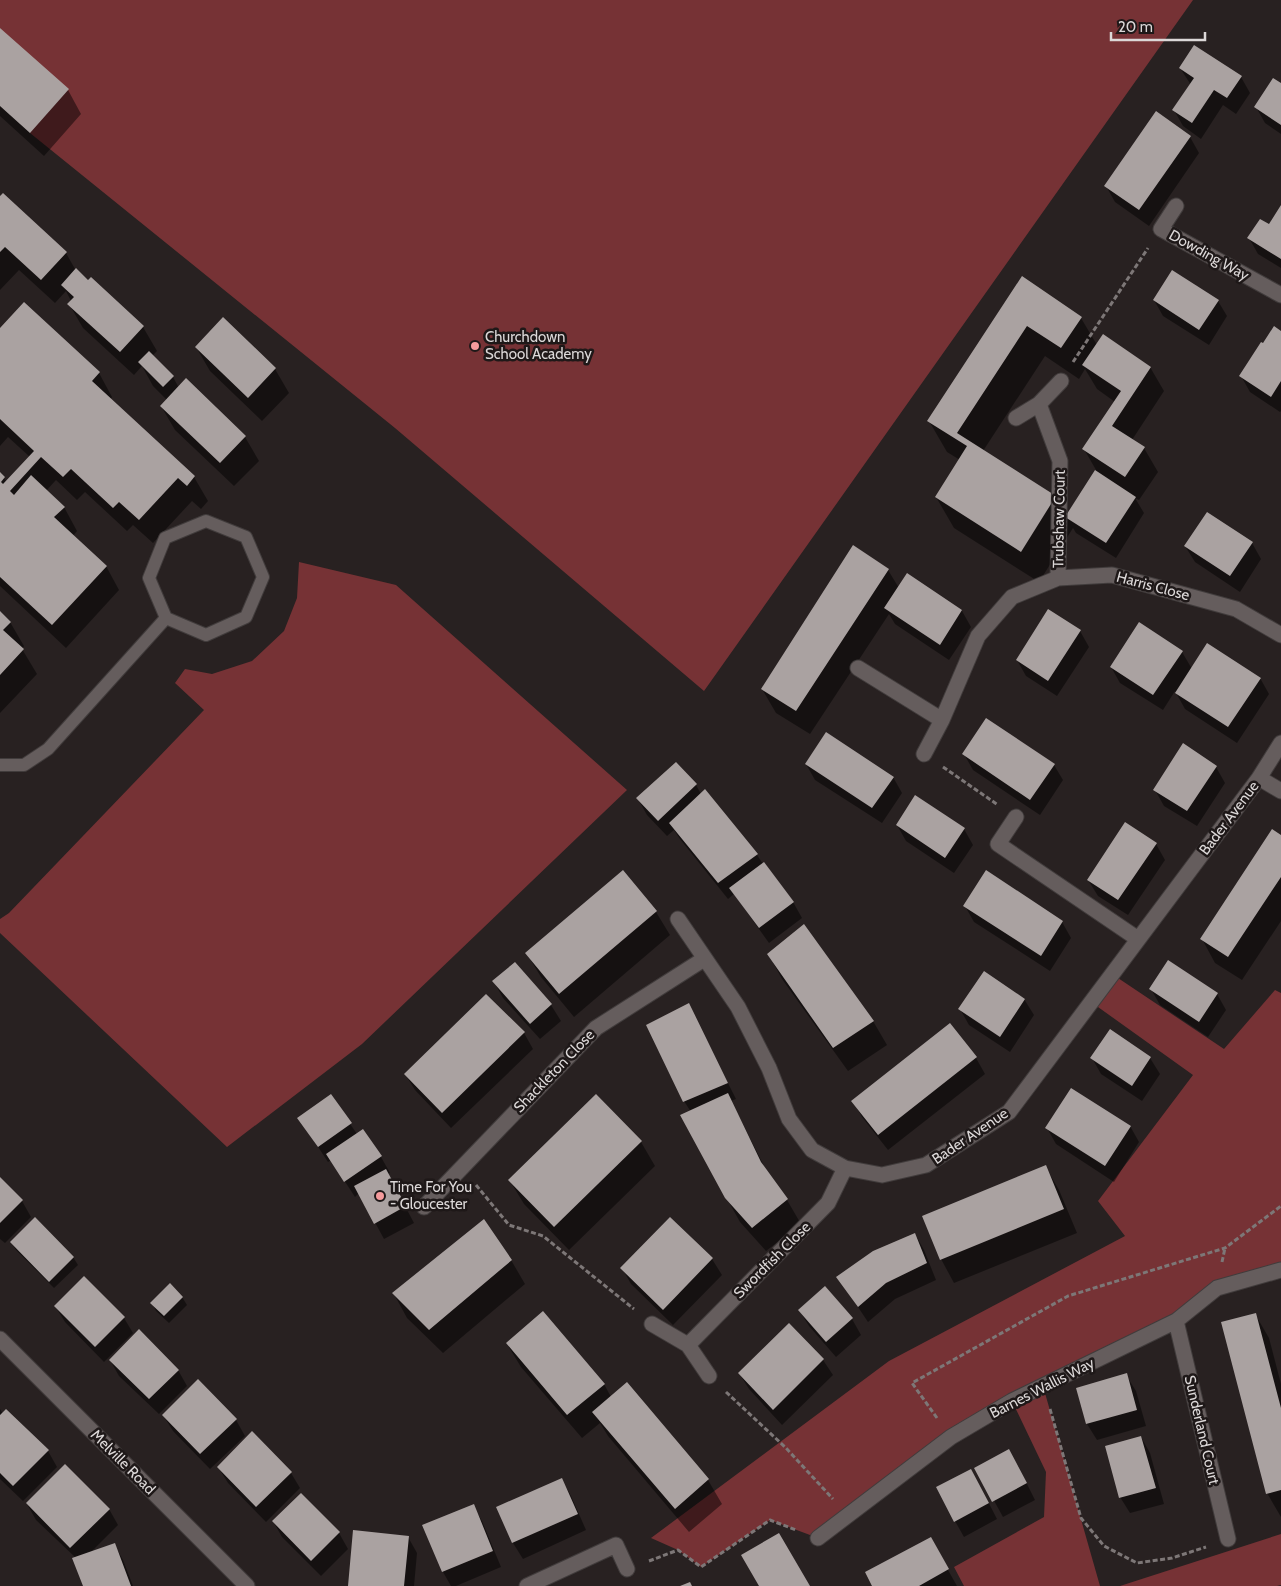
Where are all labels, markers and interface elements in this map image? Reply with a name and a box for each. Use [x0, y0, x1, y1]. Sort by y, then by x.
scale bar [1111, 10, 1205, 42]
text: 20 m [1118, 18, 1153, 36]
street label: Dowding Way [1166, 226, 1252, 285]
place label: Churchdown School Academy [485, 328, 592, 363]
marker: Churchdown School Academy [469, 340, 481, 352]
street label: Trubshaw Court [1049, 470, 1069, 568]
street label: Harris Close [1115, 568, 1192, 604]
street label: Bader Avenue [1195, 777, 1263, 858]
street label: Shackleton Close [510, 1025, 598, 1116]
street label: Bader Avenue [929, 1104, 1012, 1168]
place label: Time For You - Gloucester [390, 1178, 472, 1213]
marker: Time For You - Gloucester [374, 1190, 386, 1202]
street label: Swordfish Close [730, 1218, 814, 1302]
street label: Barnes Wallis Way [987, 1354, 1098, 1422]
street label: Sunderland Court [1181, 1374, 1223, 1486]
street label: Melville Road [87, 1426, 159, 1498]

